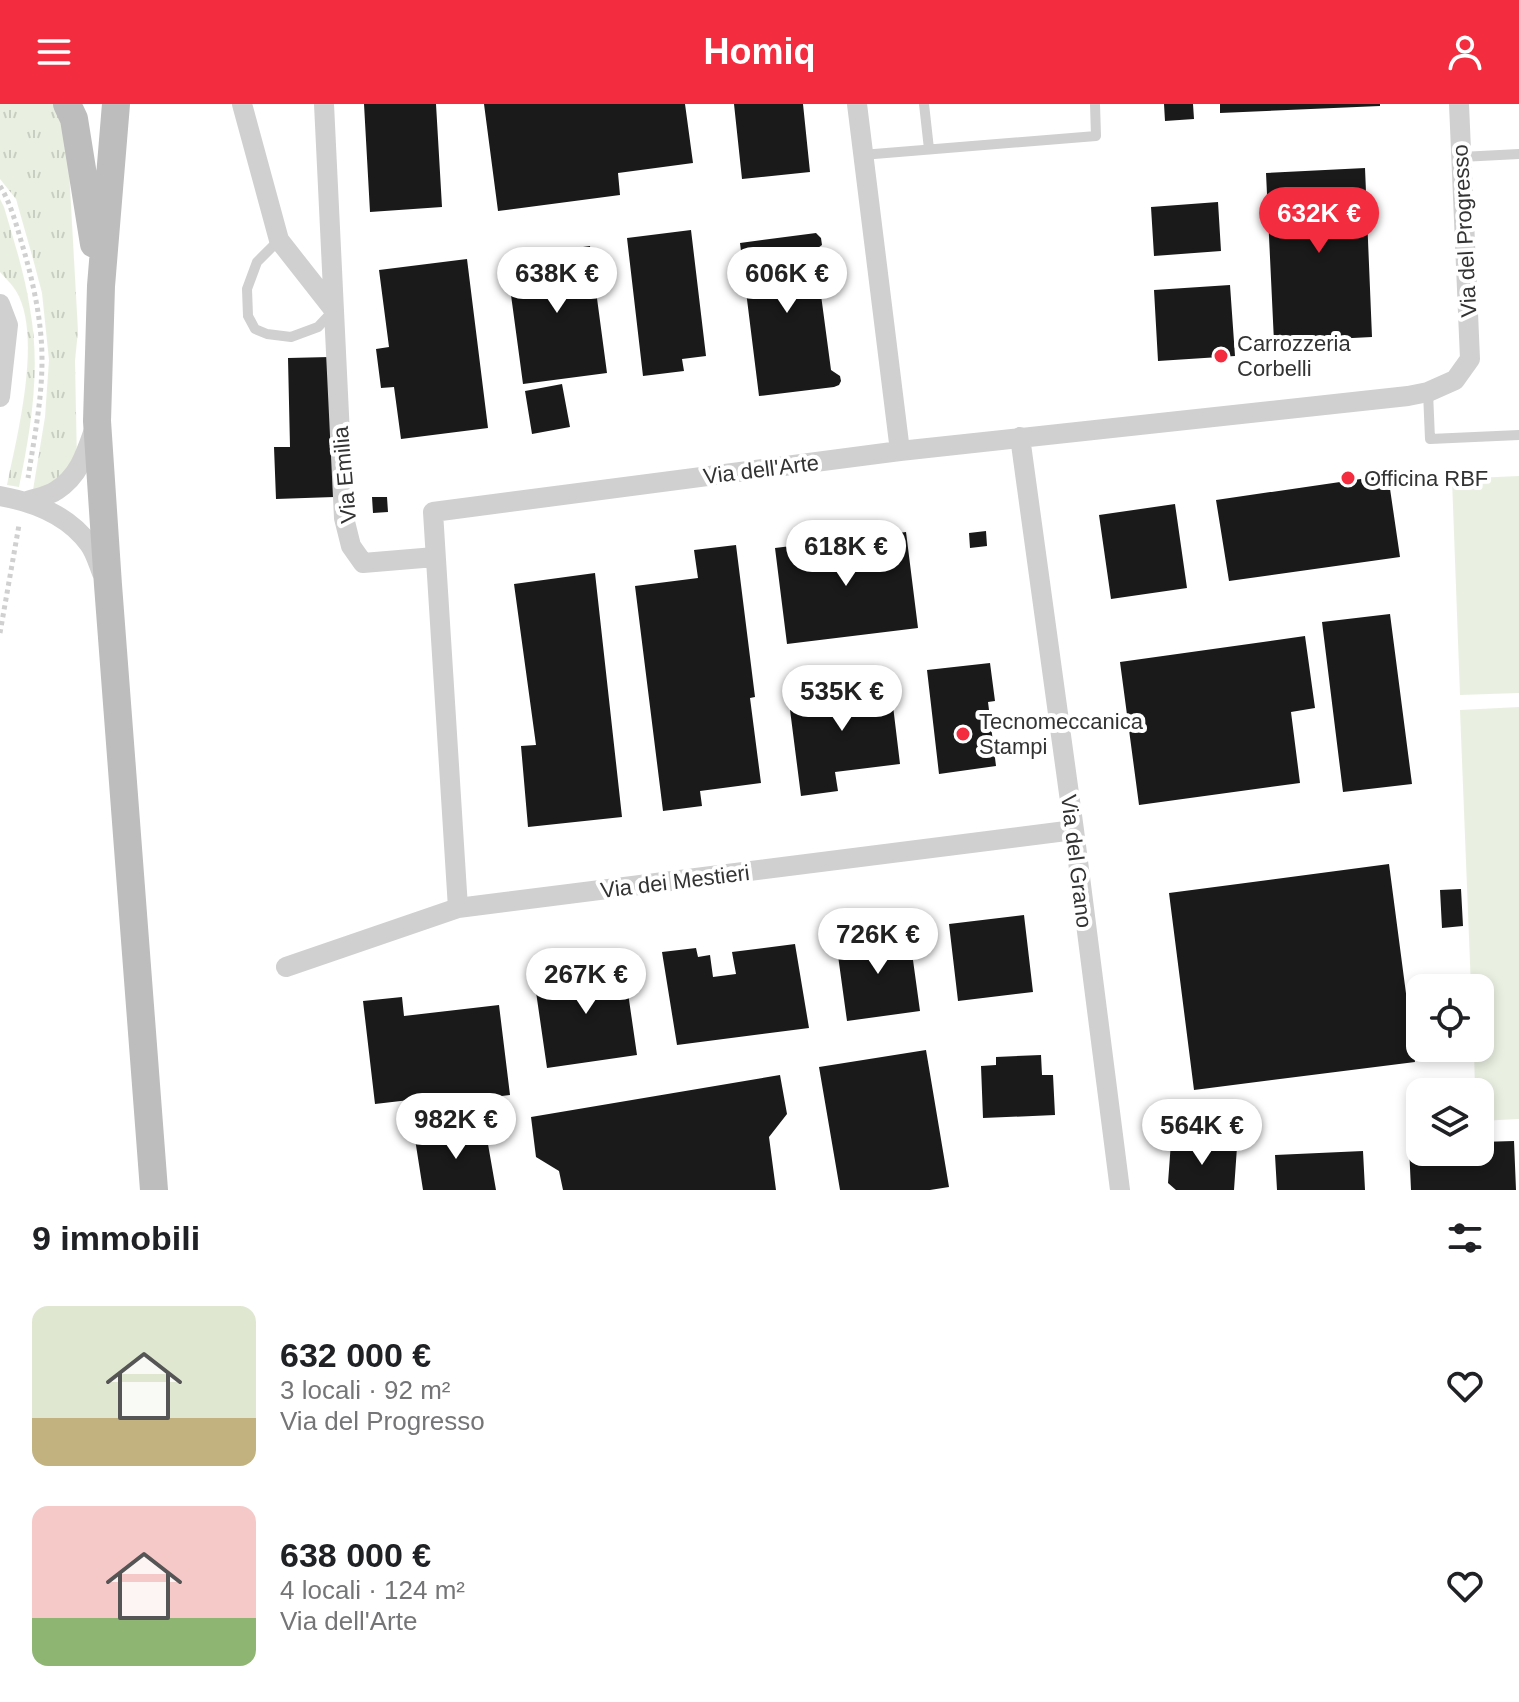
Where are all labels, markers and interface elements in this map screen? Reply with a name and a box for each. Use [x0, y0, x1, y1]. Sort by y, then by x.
icon: menu [32, 30, 76, 74]
icon: person [1443, 30, 1487, 74]
text: Homiq [704, 31, 816, 72]
street label: Via del Progresso [1447, 144, 1482, 318]
pin: 632K € [1254, 187, 1384, 255]
text: 632K € [1277, 198, 1361, 228]
pin: 638K € [492, 247, 622, 315]
pin: 606K € [722, 247, 852, 315]
text: 638K € [515, 258, 599, 288]
text: 606K € [745, 258, 829, 288]
place label: Carrozzeria Corbelli [1237, 331, 1351, 381]
marker: Carrozzeria Corbelli [1212, 347, 1230, 365]
street label: Via Emilia [328, 425, 361, 525]
street label: Via dell'Arte [702, 450, 820, 489]
place label: Officina RBF [1364, 466, 1488, 491]
marker: Officina RBF [1339, 469, 1357, 487]
pin: 618K € [781, 520, 911, 588]
text: 618K € [804, 531, 888, 561]
pin: 535K € [777, 665, 907, 733]
text: 535K € [800, 676, 884, 706]
place label: Tecnomeccanica Stampi [979, 709, 1144, 759]
marker: Tecnomeccanica Stampi [954, 725, 972, 743]
street label: Via del Grano [1056, 793, 1097, 929]
street label: Via dei Mestieri [599, 860, 751, 903]
pin: 726K € [813, 908, 943, 976]
text: 726K € [836, 919, 920, 949]
pin: 267K € [521, 948, 651, 1016]
text: 267K € [544, 959, 628, 989]
map controls [1406, 974, 1494, 1166]
button: locate [1406, 974, 1494, 1062]
button: layers [1406, 1078, 1494, 1166]
pin: 982K € [391, 1093, 521, 1161]
pin: 564K € [1137, 1099, 1267, 1167]
text: 982K € [414, 1104, 498, 1134]
text: 564K € [1160, 1110, 1244, 1140]
icon: filters [1443, 1216, 1487, 1260]
text: 9 immobili [32, 1219, 200, 1257]
text: 632 000 € [280, 1336, 431, 1374]
icon: home [96, 1338, 192, 1434]
icon: heart [1443, 1364, 1487, 1408]
text: 3 locali · 92 m² [280, 1375, 451, 1405]
text: Via del Progresso [280, 1406, 485, 1436]
text: 638 000 € [280, 1536, 431, 1574]
icon: home [96, 1538, 192, 1634]
icon: heart [1443, 1564, 1487, 1608]
text: 4 locali · 124 m² [280, 1575, 465, 1605]
text: Via dell'Arte [280, 1606, 417, 1636]

